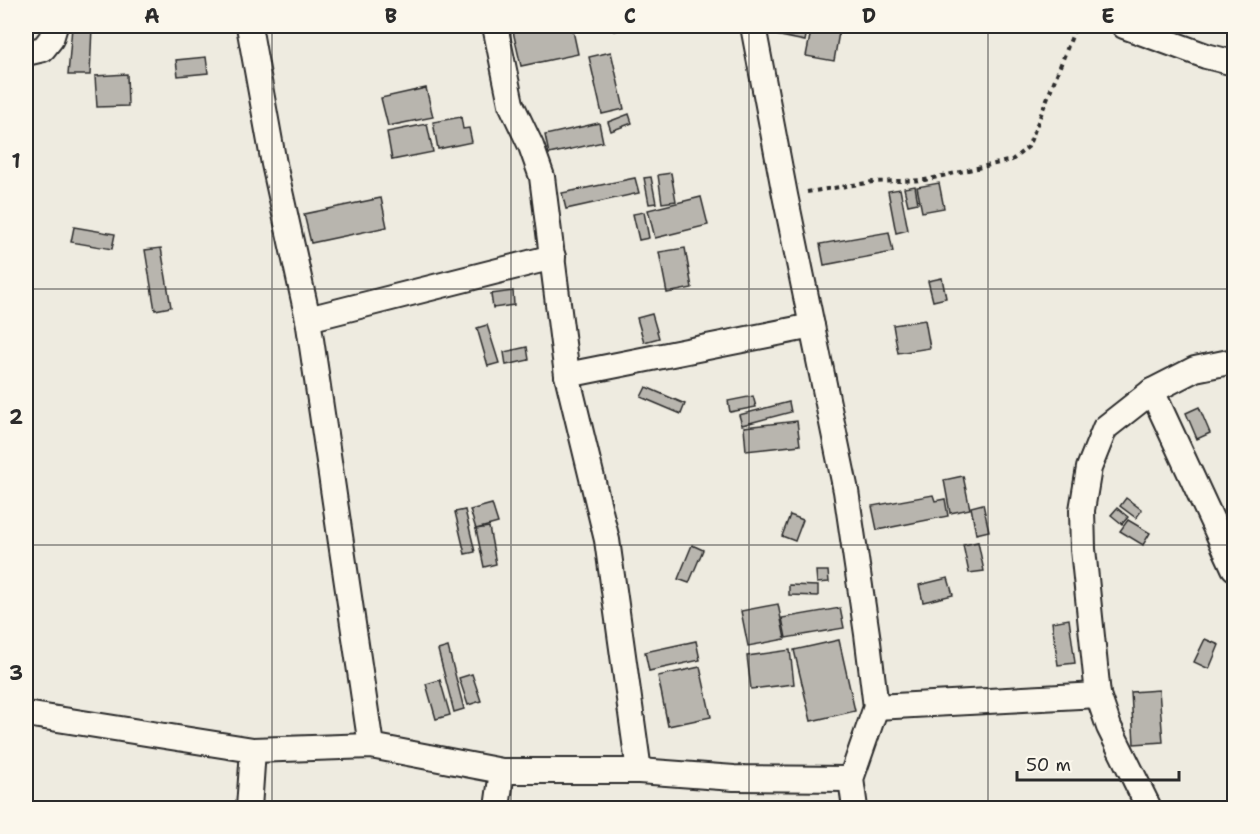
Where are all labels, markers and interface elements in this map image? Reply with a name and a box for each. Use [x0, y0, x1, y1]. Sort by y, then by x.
text: A [144, 3, 160, 29]
text: B [385, 3, 397, 29]
text: C [624, 3, 636, 29]
text: D [862, 3, 876, 29]
text: E [1101, 3, 1115, 29]
text: 1 [11, 148, 21, 174]
text: 2 [9, 404, 23, 430]
text: 3 [9, 660, 23, 686]
scale bar [1017, 744, 1179, 782]
text: 50 m [1026, 753, 1071, 777]

